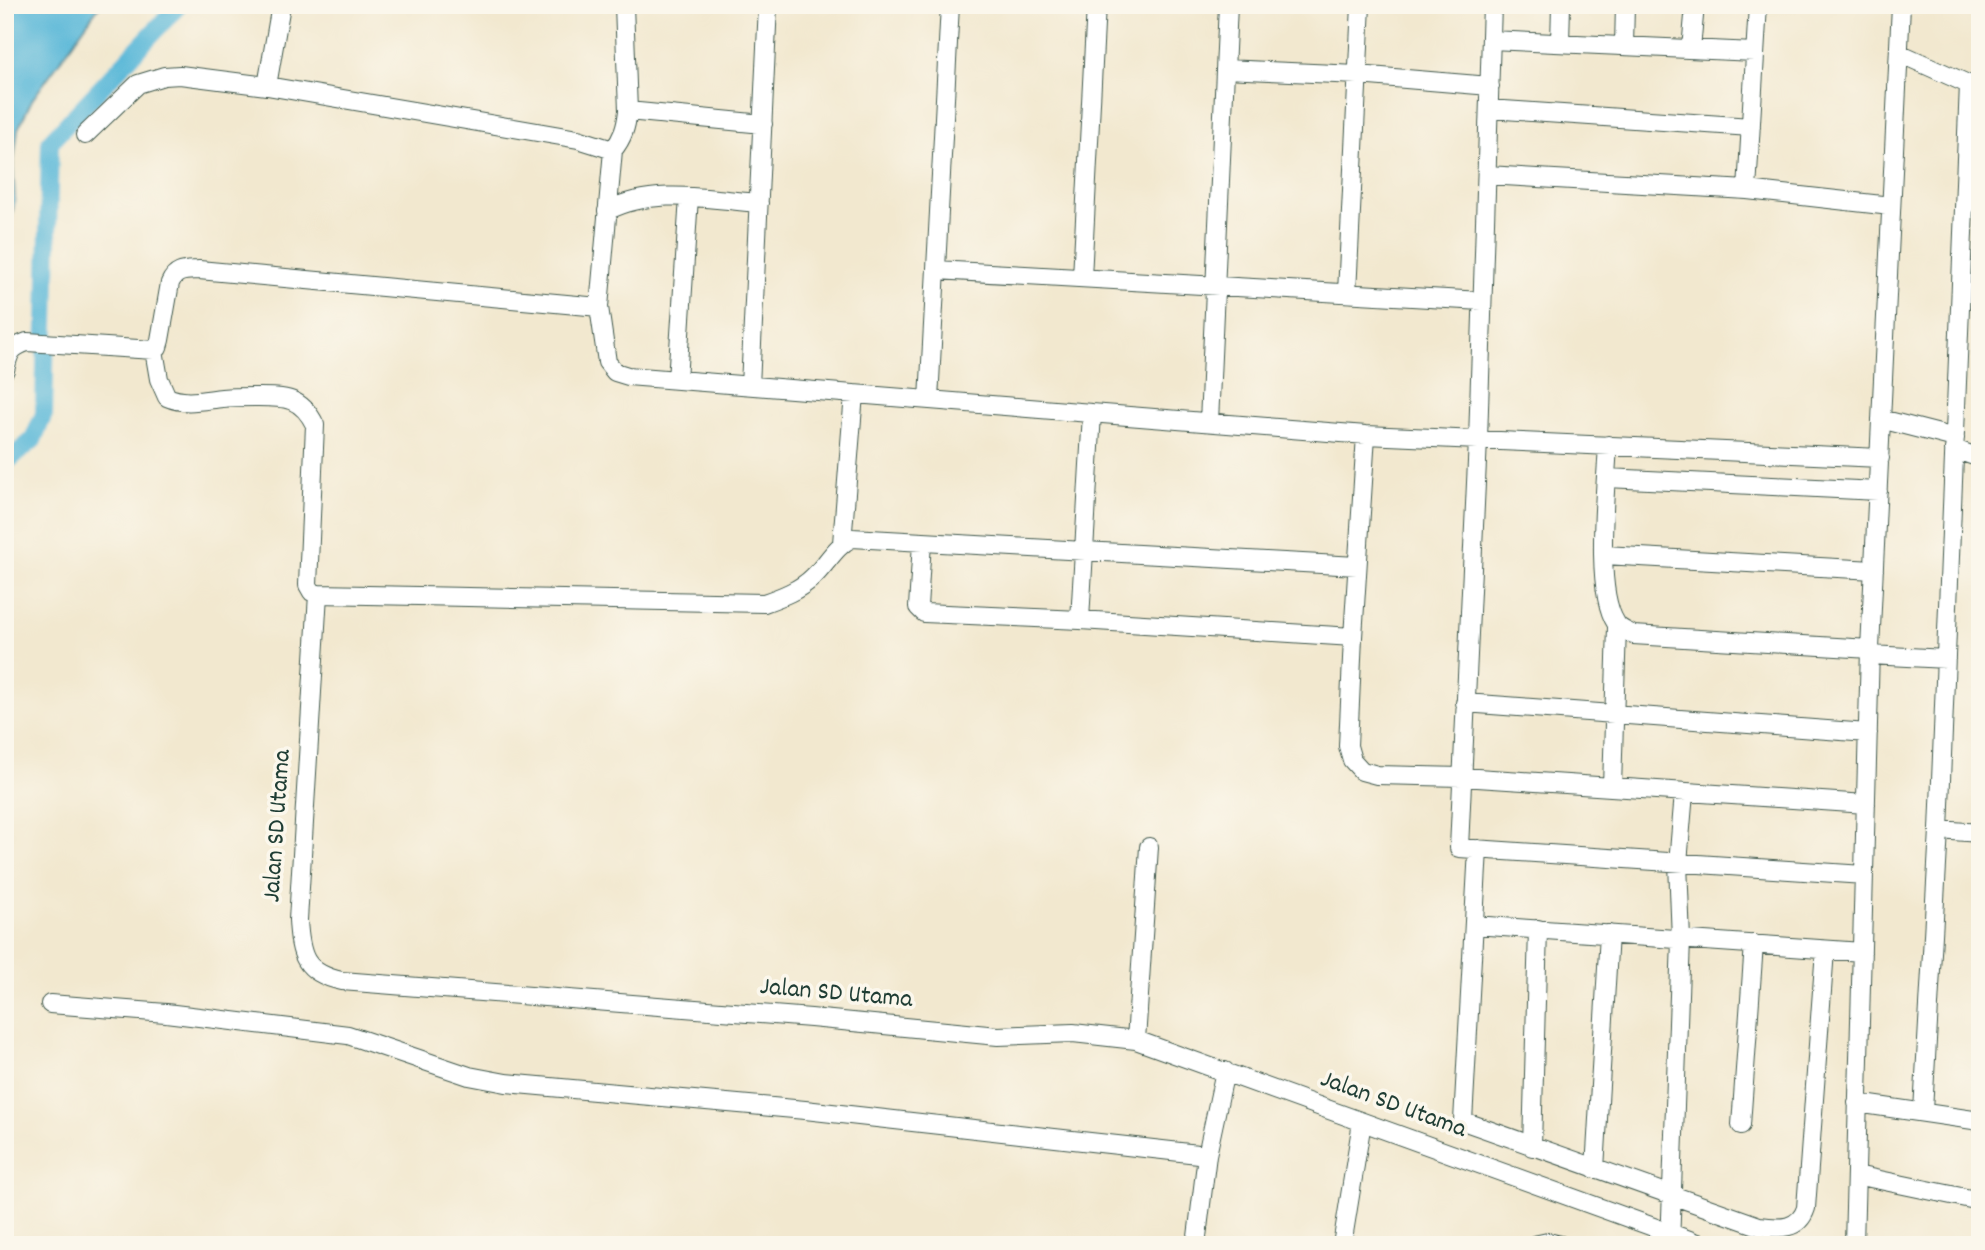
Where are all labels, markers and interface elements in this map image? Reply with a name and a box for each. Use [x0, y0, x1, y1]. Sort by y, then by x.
street label: Jalan SD Utama [254, 747, 302, 904]
street label: Jalan SD Utama [758, 969, 915, 1019]
street label: Jalan SD Utama [1315, 1061, 1472, 1149]

